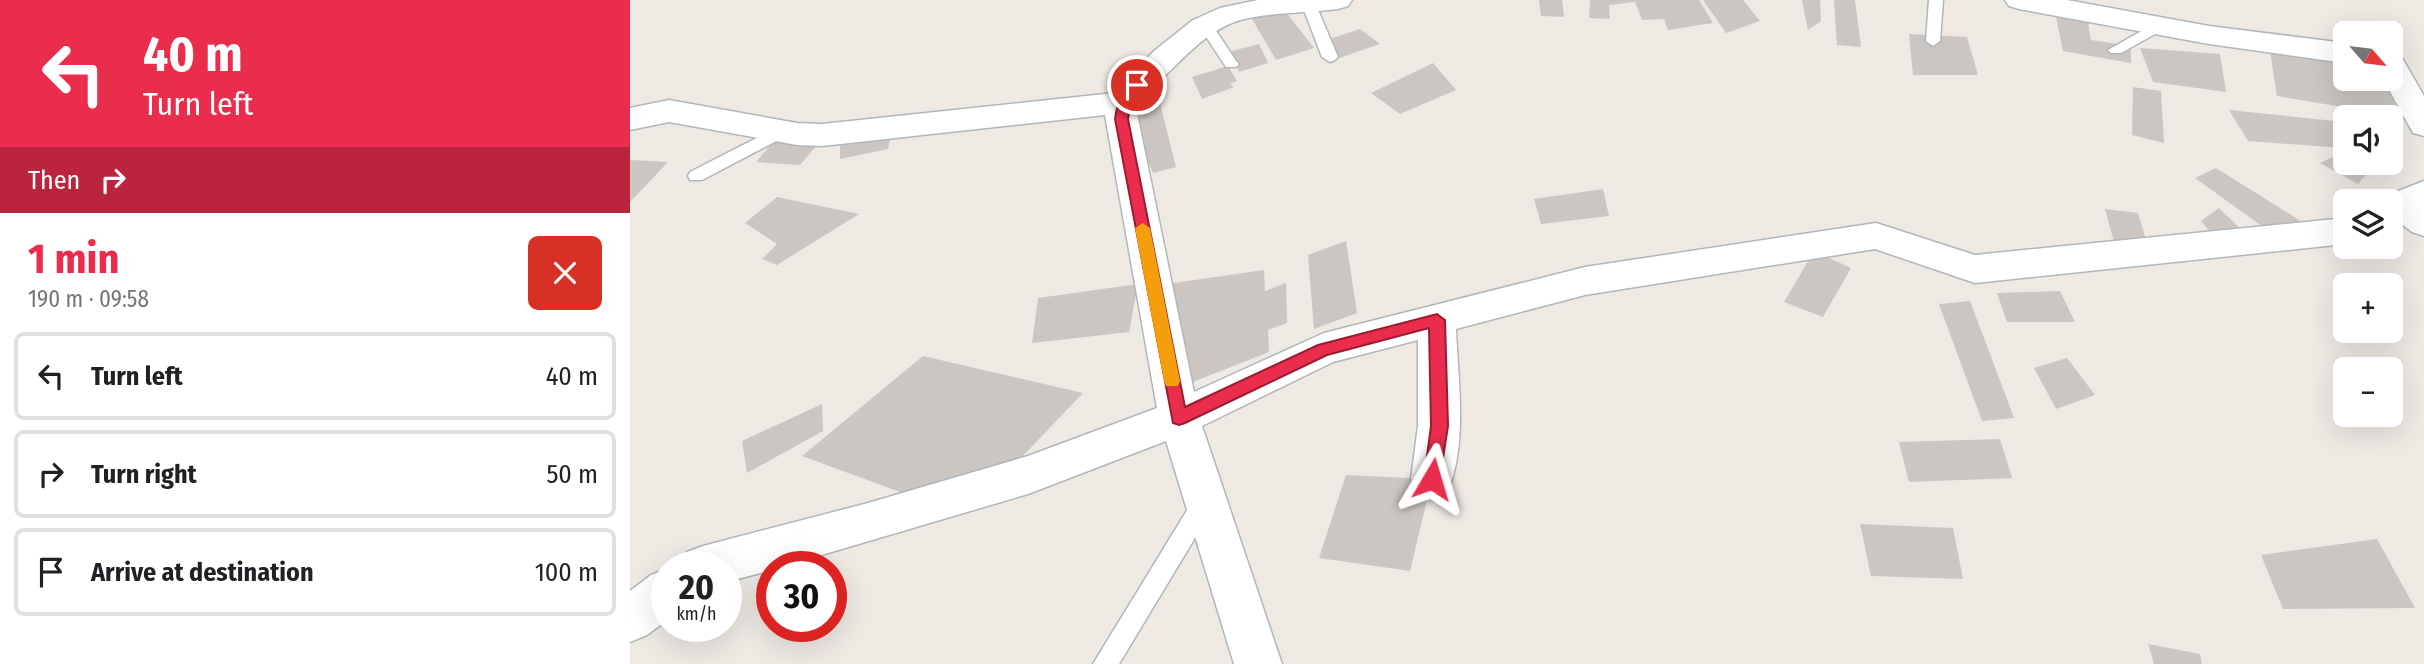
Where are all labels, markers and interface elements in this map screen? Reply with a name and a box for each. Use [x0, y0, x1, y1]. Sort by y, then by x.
north arrow [2333, 21, 2403, 91]
map controls [2333, 21, 2403, 427]
text: 40 m [143, 25, 243, 84]
icon: left [28, 28, 119, 119]
pin [1107, 55, 1167, 115]
icon: arrive [1118, 66, 1156, 104]
text: Turn left [143, 85, 253, 123]
button: sound [2333, 105, 2403, 175]
icon: right [94, 161, 132, 199]
text: Then [28, 165, 80, 196]
button: layers [2333, 189, 2403, 259]
text: 1 min [28, 234, 119, 284]
button: close [528, 236, 602, 310]
button: + [2333, 273, 2403, 343]
text: 190 m · 09:58 [28, 285, 149, 313]
icon: left [32, 357, 70, 395]
button: − [2333, 357, 2403, 427]
text: Turn left [91, 361, 183, 392]
text: 40 m [546, 361, 598, 392]
position arrow [1395, 442, 1469, 516]
icon: right [32, 455, 70, 493]
text: Turn right [91, 459, 197, 490]
text: 50 m [546, 459, 598, 490]
speed limit sign: 30 [756, 551, 847, 642]
icon: arrive [32, 553, 70, 591]
text: Arrive at destination [91, 557, 314, 588]
text: 100 m [535, 557, 598, 588]
text: 20 [679, 566, 714, 608]
text: km/h [676, 603, 717, 625]

